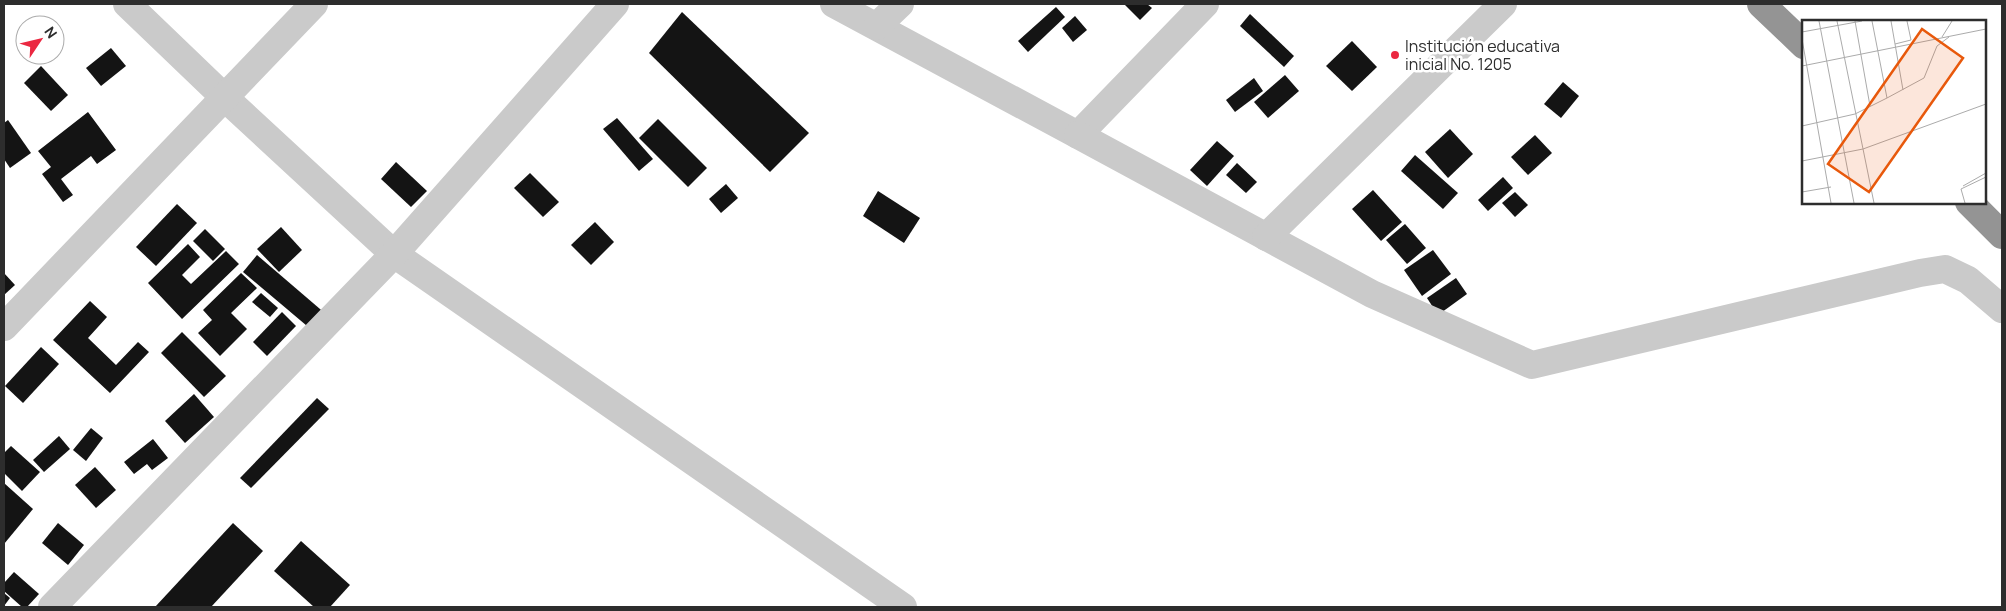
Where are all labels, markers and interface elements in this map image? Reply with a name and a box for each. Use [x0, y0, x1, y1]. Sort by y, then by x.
north arrow [15, 15, 65, 65]
inset map [1802, 20, 1986, 204]
text: N [40, 23, 62, 42]
place label: Institución educativa inicial No. 1205 [1405, 35, 1560, 75]
marker: Institución educativa inicial No. 1205 [1389, 49, 1401, 61]

